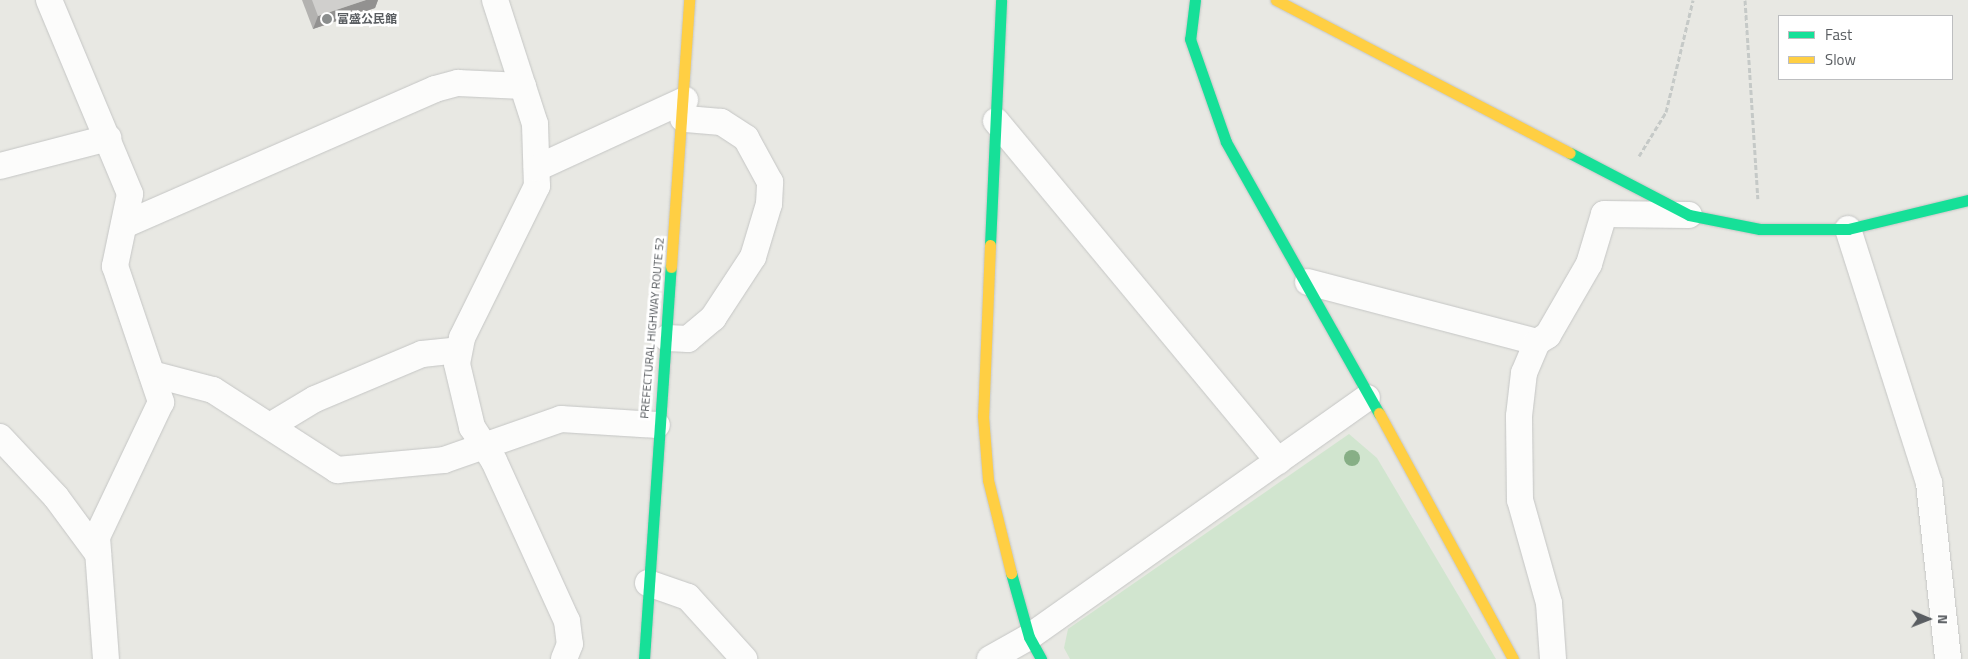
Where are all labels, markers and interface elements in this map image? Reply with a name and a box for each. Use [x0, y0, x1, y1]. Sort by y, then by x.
place label: 富盛公民館 [337, 12, 397, 26]
marker: 富盛公民館 [321, 13, 333, 25]
legend [1778, 15, 1953, 80]
text: Fast [1825, 23, 1852, 46]
text: Slow [1825, 48, 1856, 71]
street label: PREFECTURAL HIGHWAY ROUTE 52 [637, 237, 667, 419]
north arrow [1903, 594, 1953, 644]
text: N [1933, 614, 1954, 624]

